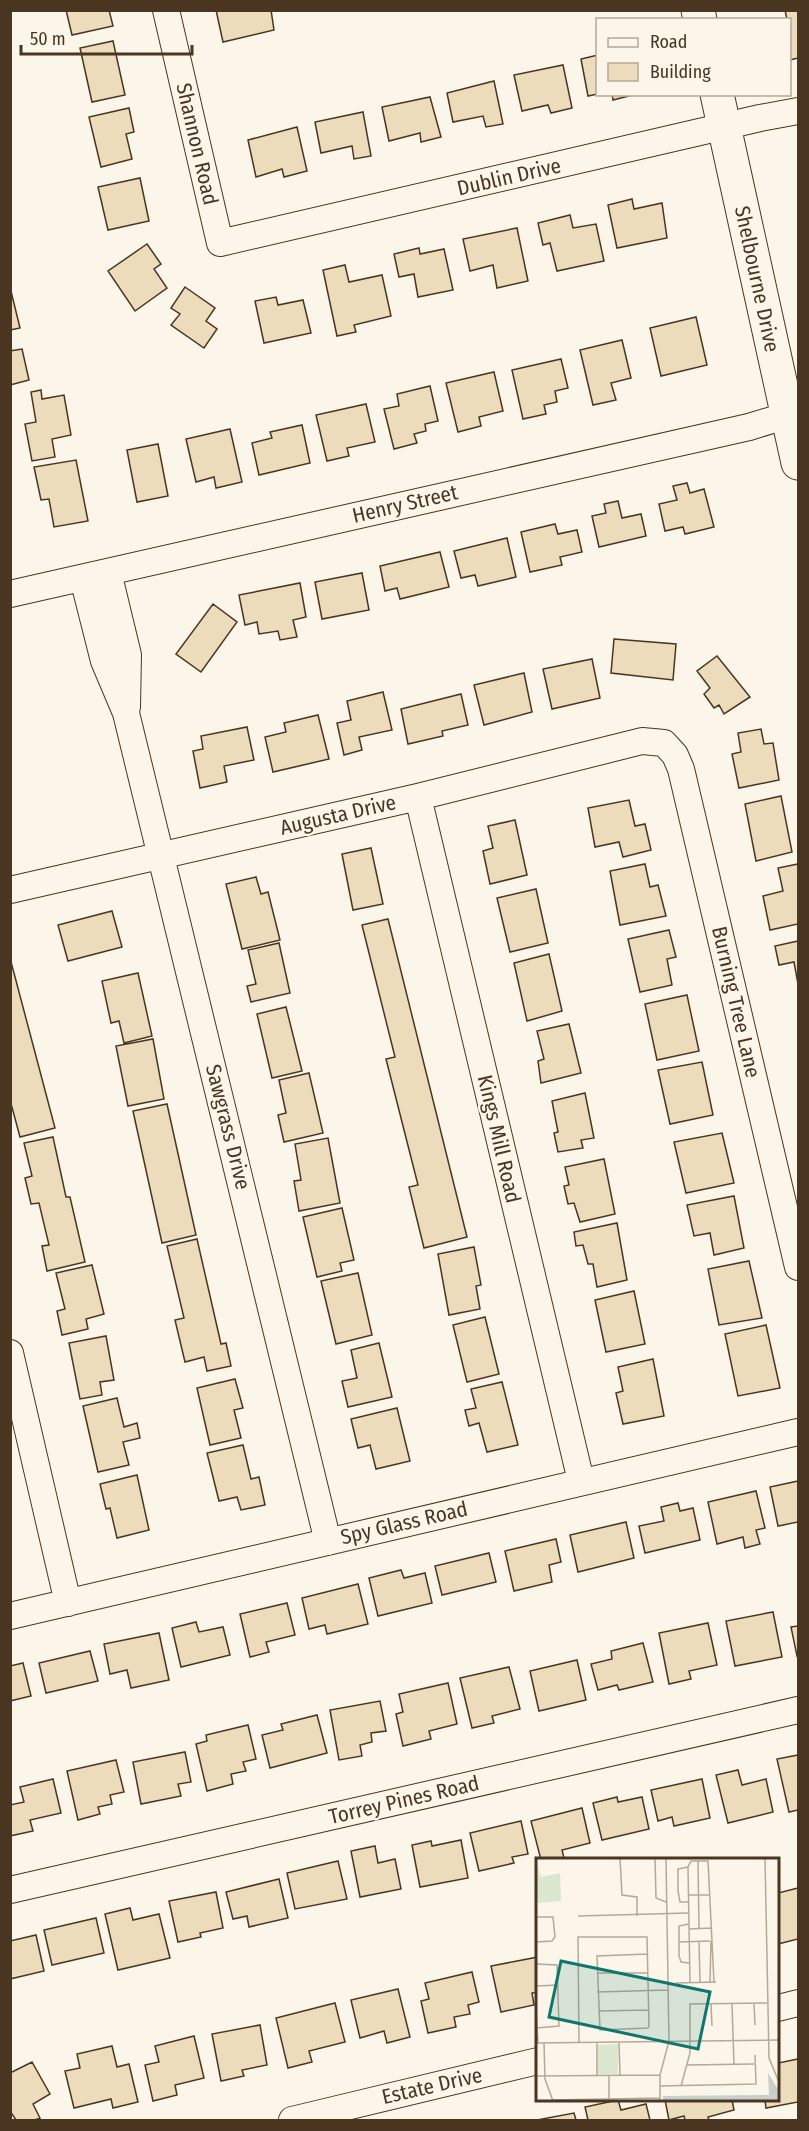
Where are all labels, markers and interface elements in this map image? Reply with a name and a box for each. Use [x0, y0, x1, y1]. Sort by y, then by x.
scale bar [21, 18, 192, 56]
legend [596, 18, 791, 96]
text: 50 m [30, 28, 66, 50]
text: Road [650, 31, 687, 53]
text: Building [650, 61, 711, 83]
street label: Shannon Road [170, 80, 224, 208]
street label: Dublin Drive [455, 152, 563, 202]
street label: Shelbourne Drive [729, 204, 785, 354]
street label: Henry Street [350, 479, 460, 529]
street label: Augusta Drive [278, 789, 398, 841]
street label: Burning Tree Lane [706, 924, 766, 1080]
street label: Sawgrass Drive [200, 1062, 256, 1192]
street label: Kings Mill Road [472, 1072, 526, 1206]
street label: Spy Glass Road [338, 1496, 470, 1550]
street label: Torrey Pines Road [326, 1770, 482, 1830]
inset map [536, 1858, 779, 2101]
street label: Estate Drive [379, 2062, 485, 2110]

